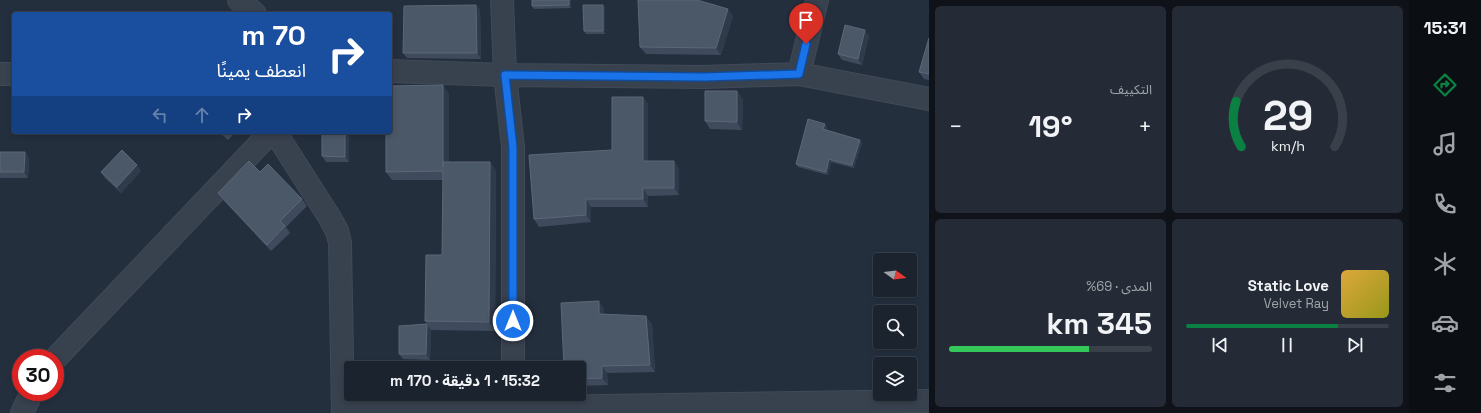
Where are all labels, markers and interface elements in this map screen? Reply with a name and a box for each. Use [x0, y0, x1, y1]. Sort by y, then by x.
pin [789, 3, 823, 44]
icon: arrive [795, 9, 817, 31]
text: 15:31 [1423, 16, 1467, 39]
text: 70 m [241, 17, 306, 53]
icon: right [320, 28, 372, 80]
text: انعطف يمينًا [216, 59, 306, 82]
icon: directions [1431, 71, 1459, 99]
text: التكييف [1110, 81, 1152, 98]
text: 29 [1262, 89, 1313, 142]
icon: left [149, 104, 171, 126]
icon: ahead [191, 104, 213, 126]
icon: right [233, 104, 255, 126]
text: 19° [1029, 107, 1072, 146]
text: − [949, 112, 963, 140]
text: + [1138, 112, 1152, 140]
icon: music [1431, 130, 1459, 158]
text: km/h [1270, 137, 1305, 155]
icon: phone [1431, 190, 1459, 218]
icon: climate [1431, 250, 1459, 278]
north arrow [873, 253, 917, 297]
map controls [873, 253, 917, 401]
text: Static Love [1248, 276, 1329, 295]
text: المدى · 69% [1086, 278, 1152, 295]
text: Velvet Ray [1264, 295, 1329, 312]
position arrow [492, 300, 534, 342]
text: 345 km [1047, 304, 1152, 343]
button: search [873, 305, 917, 349]
icon: car [1431, 309, 1459, 337]
icon: previous [1209, 334, 1231, 356]
icon: pause [1276, 334, 1298, 356]
icon: next [1344, 334, 1366, 356]
speed limit sign: 30 [12, 349, 64, 401]
button: layers [873, 357, 917, 401]
icon: filters [1431, 369, 1459, 397]
text: 15:32 · 1 دقيقة · 170 m [390, 371, 540, 390]

